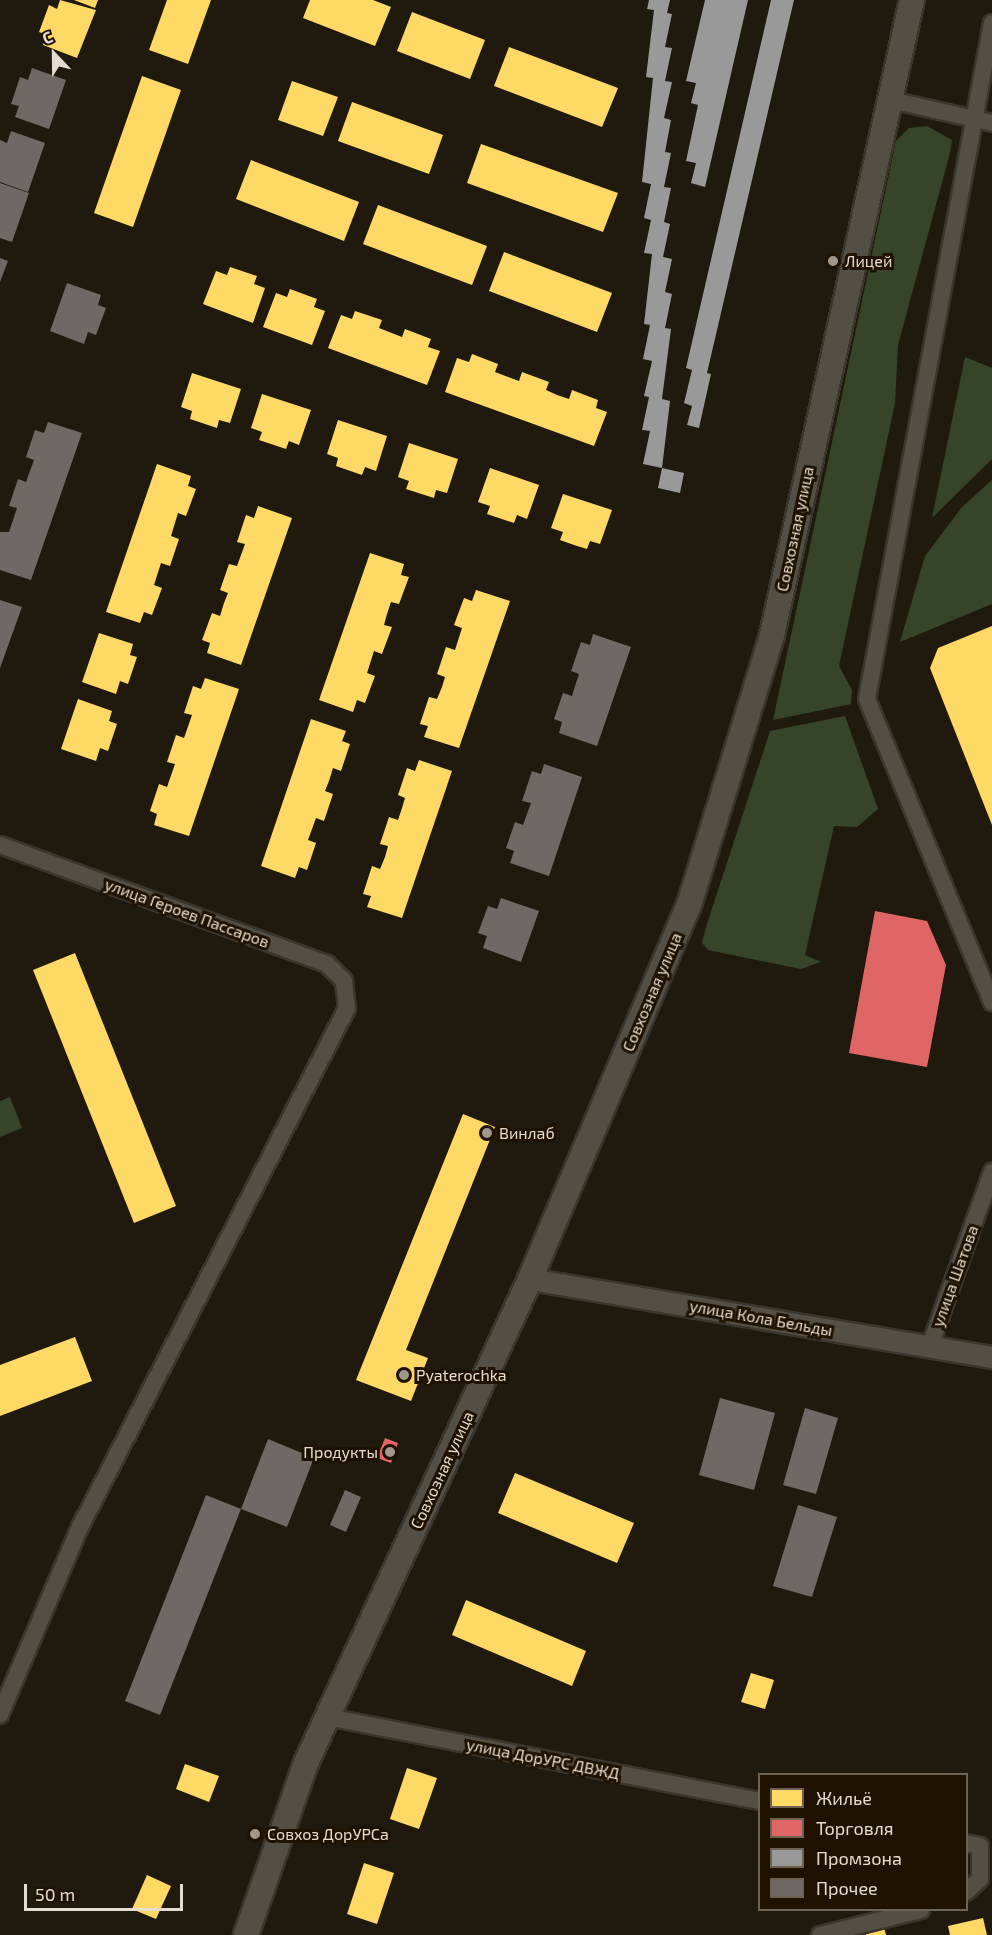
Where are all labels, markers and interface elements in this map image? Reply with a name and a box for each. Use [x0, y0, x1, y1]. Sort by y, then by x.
north arrow [24, 24, 84, 84]
text: С [39, 26, 55, 47]
place label: Лицей [845, 251, 892, 271]
marker: Лицей [826, 254, 840, 268]
street label: Совхозная улица [772, 465, 818, 593]
street label: улица Героев Пассаров [102, 874, 272, 952]
street label: Совхозная улица [618, 930, 686, 1054]
place label: Винлаб [499, 1123, 555, 1143]
marker: Винлаб [480, 1126, 494, 1140]
street label: улица Шатова [928, 1223, 982, 1329]
street label: улица Кола Бельды [688, 1296, 834, 1340]
place label: Pyaterochka [416, 1365, 507, 1385]
marker: Pyaterochka [397, 1368, 411, 1382]
street label: Совхозная улица [406, 1408, 478, 1532]
place label: Продукты [303, 1442, 378, 1462]
marker: Продукты [383, 1445, 397, 1459]
street label: улица ДорУРС ДВЖД [465, 1735, 621, 1783]
legend [758, 1773, 968, 1911]
text: Жильё [816, 1787, 872, 1809]
text: Торговля [816, 1817, 894, 1839]
place label: Совхоз ДорУPCа [267, 1824, 389, 1844]
marker: Совхоз ДорУPCа [248, 1827, 262, 1841]
text: Промзона [816, 1847, 902, 1869]
scale bar [27, 1872, 186, 1910]
text: Прочее [816, 1877, 878, 1899]
text: 50 m [35, 1883, 75, 1905]

